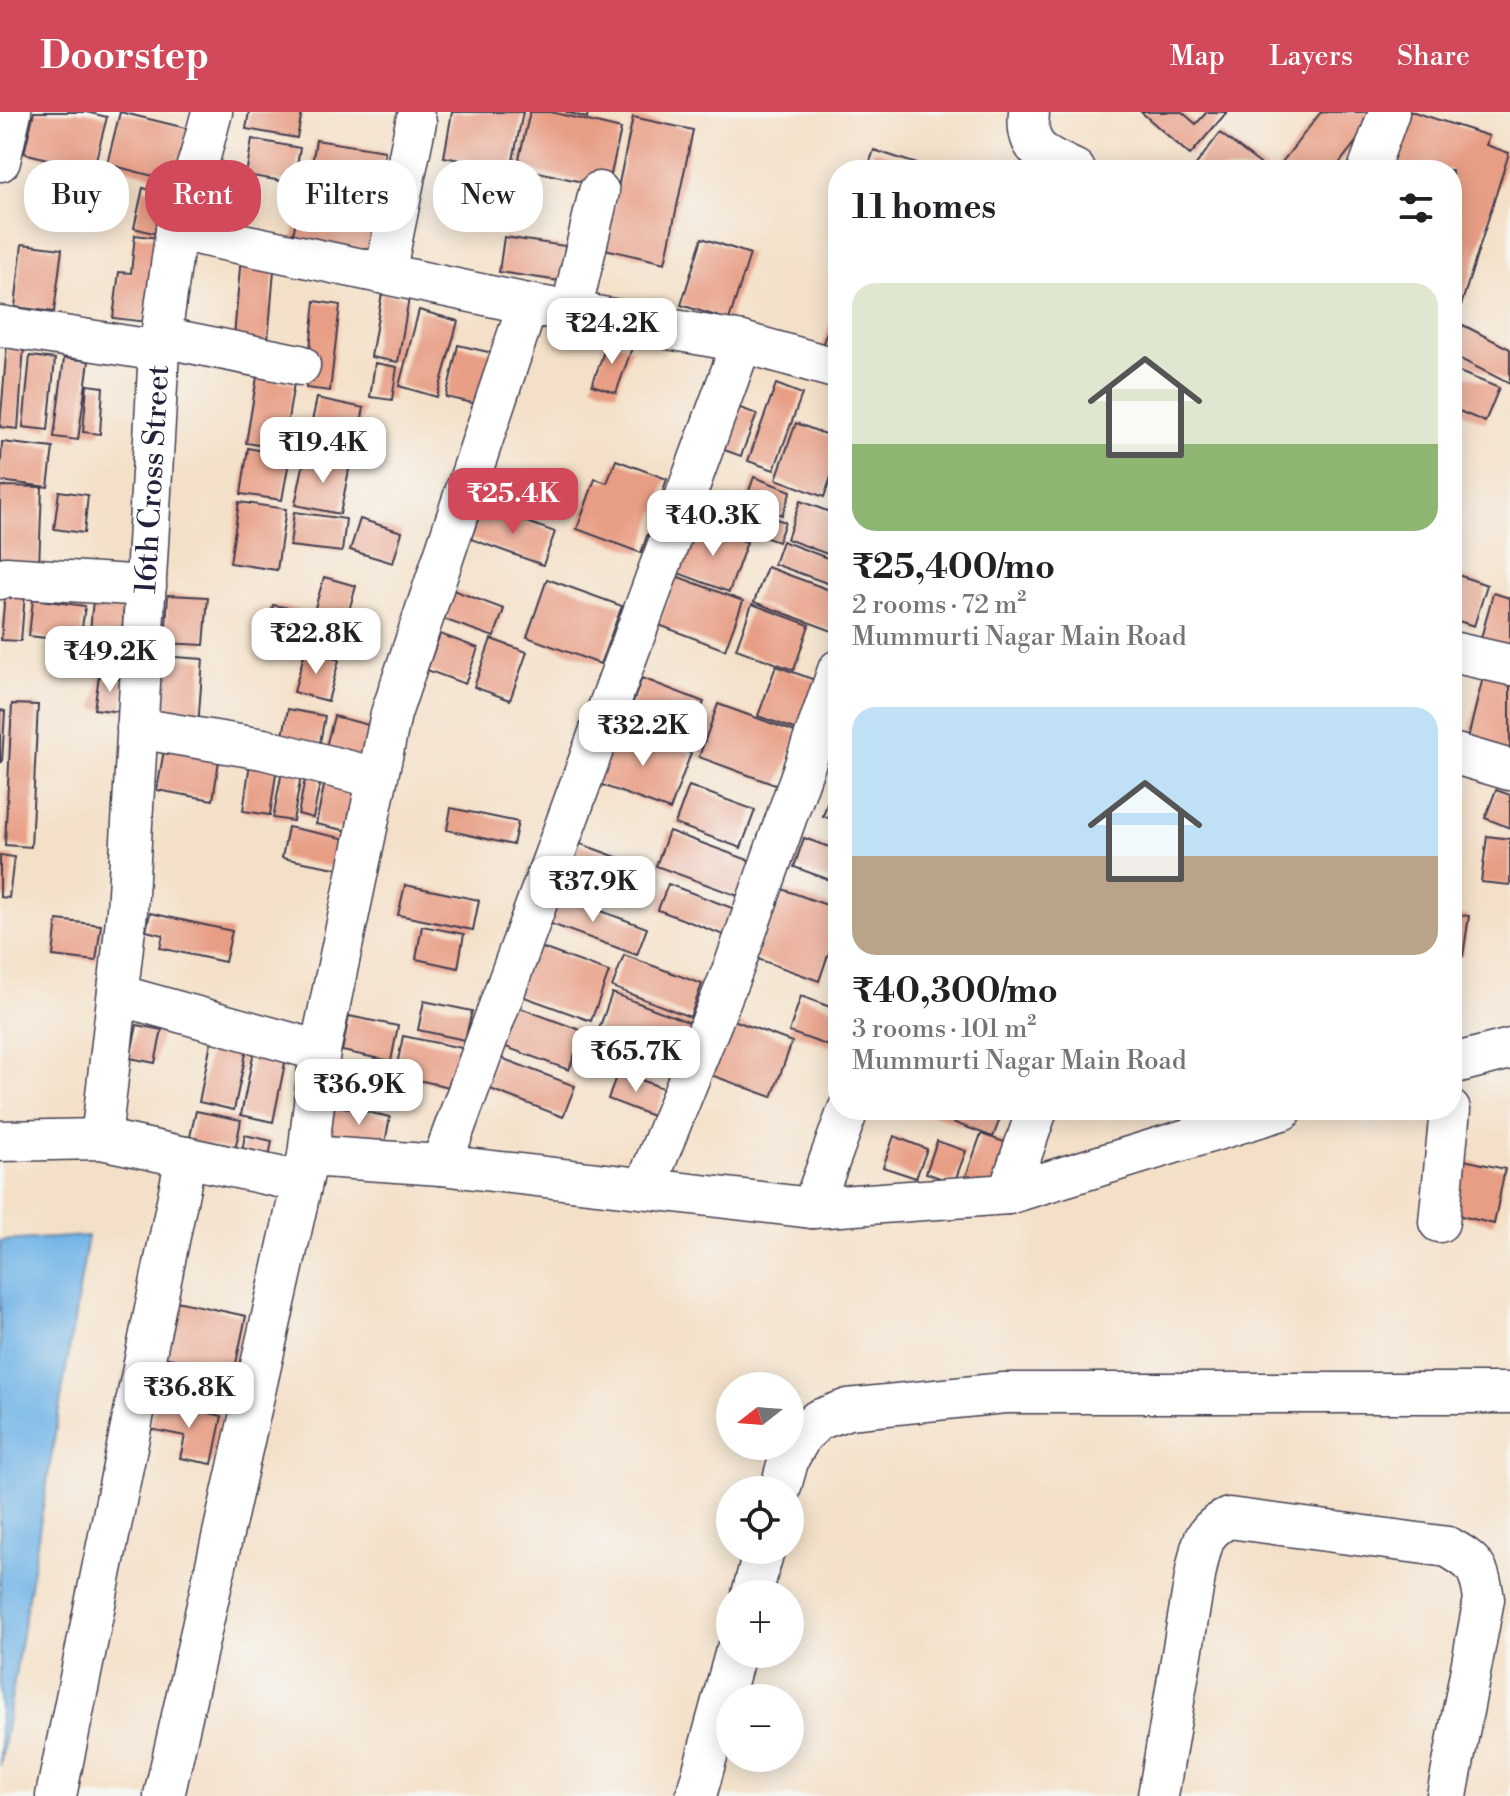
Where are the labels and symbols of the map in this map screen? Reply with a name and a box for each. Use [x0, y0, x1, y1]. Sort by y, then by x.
pin: ₹24.2K [547, 298, 677, 366]
street label: 16th Cross Street [127, 363, 178, 595]
pin: ₹19.4K [258, 417, 388, 485]
pin: ₹25.4K [448, 468, 578, 536]
pin: ₹40.3K [648, 490, 778, 558]
pin: ₹22.8K [251, 608, 381, 676]
pin: ₹49.2K [45, 626, 175, 694]
pin: ₹32.2K [578, 700, 708, 768]
pin: ₹37.9K [528, 856, 658, 924]
pin: ₹65.7K [571, 1026, 701, 1094]
pin: ₹36.9K [294, 1059, 424, 1127]
pin: ₹36.8K [124, 1362, 254, 1430]
north arrow [716, 1372, 804, 1460]

